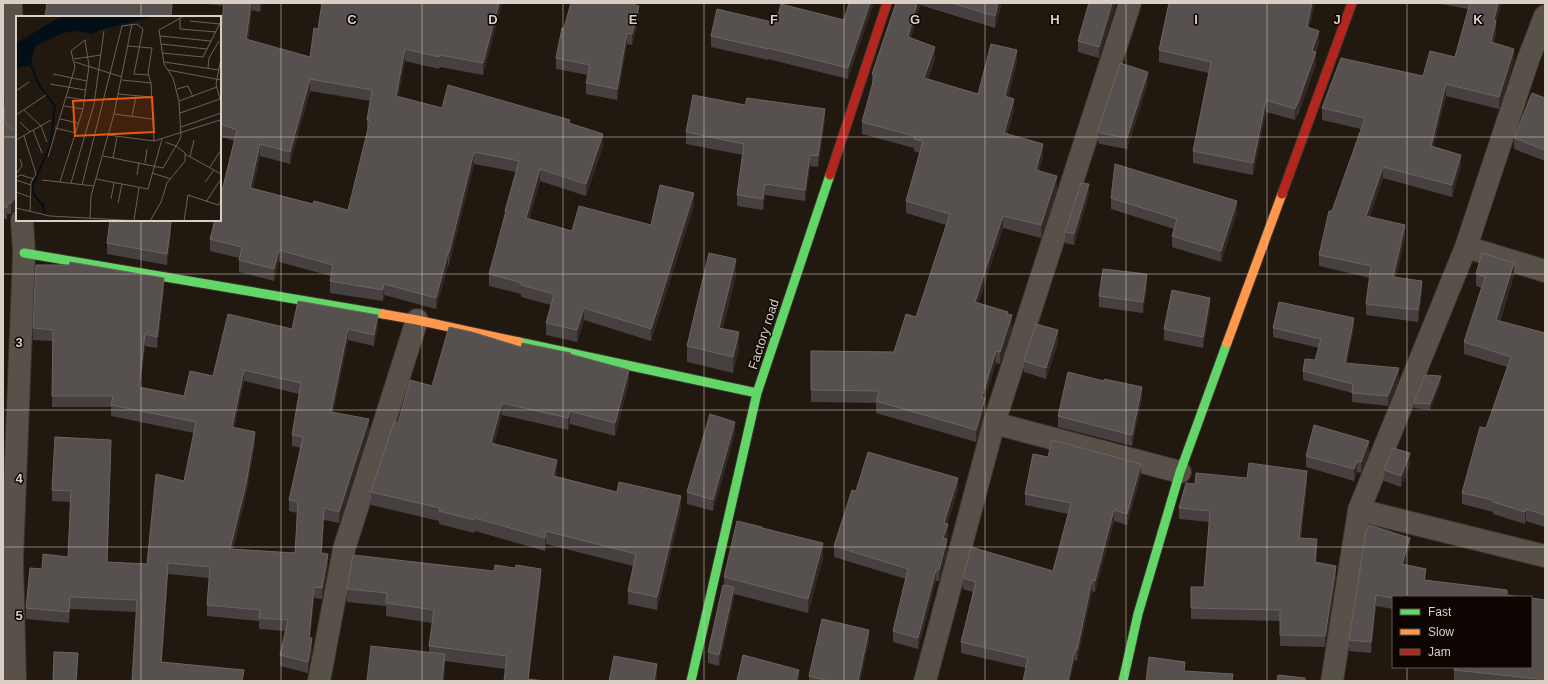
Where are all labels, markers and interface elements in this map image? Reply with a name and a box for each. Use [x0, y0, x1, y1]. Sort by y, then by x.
text: C [347, 12, 357, 27]
text: D [488, 12, 498, 27]
text: E [629, 12, 638, 27]
text: F [770, 12, 778, 27]
text: G [910, 12, 920, 27]
text: H [1050, 12, 1060, 27]
text: I [1194, 12, 1198, 27]
text: J [1333, 12, 1341, 27]
text: K [1473, 12, 1483, 27]
inset map [16, 16, 221, 221]
street label: Factory road [745, 297, 782, 371]
text: 3 [15, 335, 23, 350]
text: 4 [15, 471, 23, 486]
legend [1392, 596, 1532, 668]
text: Fast [1428, 605, 1452, 619]
text: 5 [15, 608, 23, 623]
text: Slow [1428, 625, 1454, 639]
text: Jam [1428, 645, 1451, 659]

